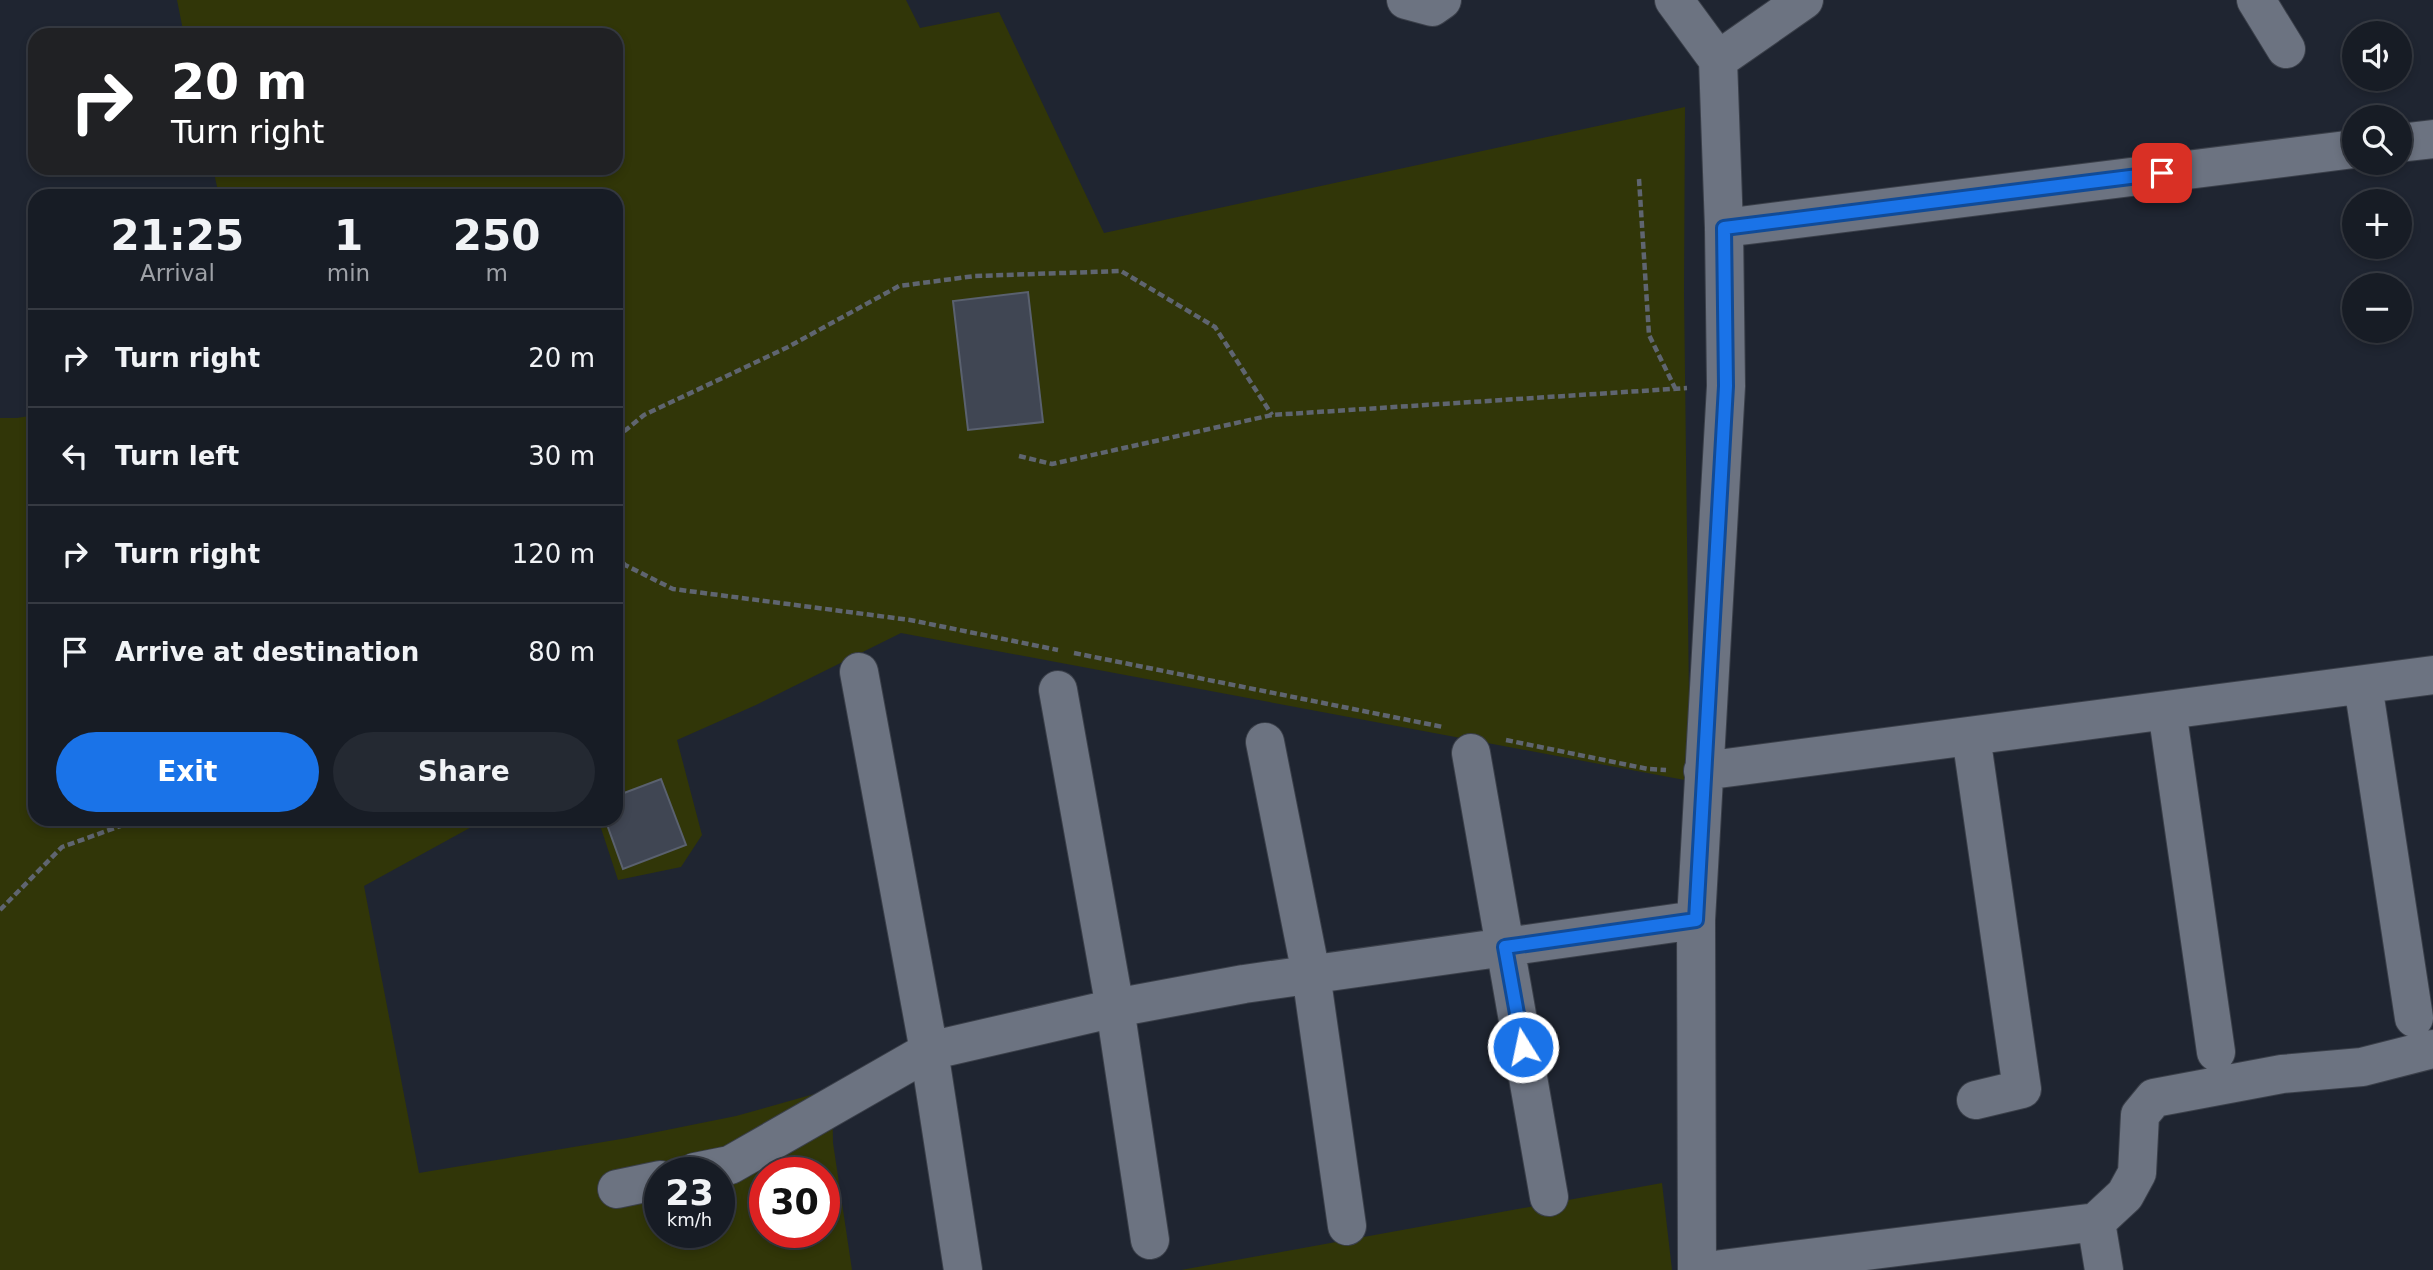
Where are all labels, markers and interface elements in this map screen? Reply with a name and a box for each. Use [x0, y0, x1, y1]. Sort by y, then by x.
map controls [2342, 21, 2412, 343]
button: sound [2342, 21, 2412, 91]
text: 20 m [171, 54, 307, 111]
icon: right [56, 56, 147, 147]
button: search [2342, 105, 2412, 175]
text: Turn right [171, 113, 324, 151]
pin [2132, 143, 2192, 203]
icon: arrive [2143, 154, 2181, 192]
button: + [2342, 189, 2412, 259]
text: 21:25 [111, 211, 244, 260]
text: 1 [334, 211, 363, 260]
text: 250 [453, 211, 540, 260]
text: Arrival [140, 260, 215, 286]
text: min [327, 260, 370, 286]
text: m [485, 260, 508, 286]
button: − [2342, 273, 2412, 343]
icon: right [56, 339, 94, 377]
text: Turn right [115, 343, 260, 373]
text: 20 m [528, 343, 595, 373]
icon: left [56, 437, 94, 475]
text: Turn left [115, 441, 239, 471]
text: 30 m [528, 441, 595, 471]
icon: right [56, 535, 94, 573]
text: Turn right [115, 539, 260, 569]
text: 120 m [512, 539, 595, 569]
icon: arrive [56, 633, 94, 671]
text: Arrive at destination [115, 637, 419, 667]
text: 80 m [528, 637, 595, 667]
button: Exit [56, 732, 319, 812]
button: Share [333, 732, 595, 812]
position arrow [1486, 1010, 1560, 1084]
speed limit sign: 30 [749, 1157, 840, 1248]
text: 23 [665, 1173, 714, 1213]
text: km/h [667, 1209, 712, 1230]

